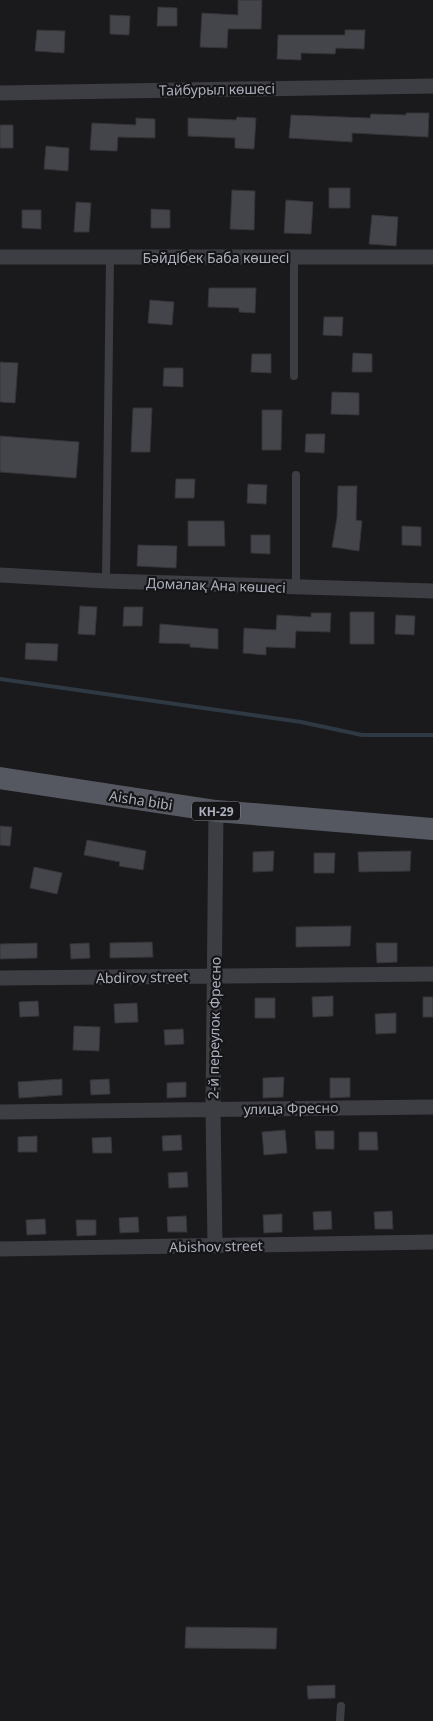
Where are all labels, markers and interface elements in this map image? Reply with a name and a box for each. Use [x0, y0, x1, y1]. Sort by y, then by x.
street label: Тайбурыл көшесі [159, 78, 275, 100]
street label: Бәйдібек Баба көшесі [143, 248, 289, 267]
street label: Домалақ Ана көшесі [146, 573, 286, 597]
street label: Aisha bibi [108, 786, 174, 814]
road number: КН-29 [192, 801, 240, 820]
street label: 2-й переулок Фресно [203, 957, 225, 1099]
street label: Abdirov street [96, 967, 188, 987]
street label: улица Фресно [243, 1098, 339, 1118]
street label: Abishov street [169, 1236, 263, 1256]

